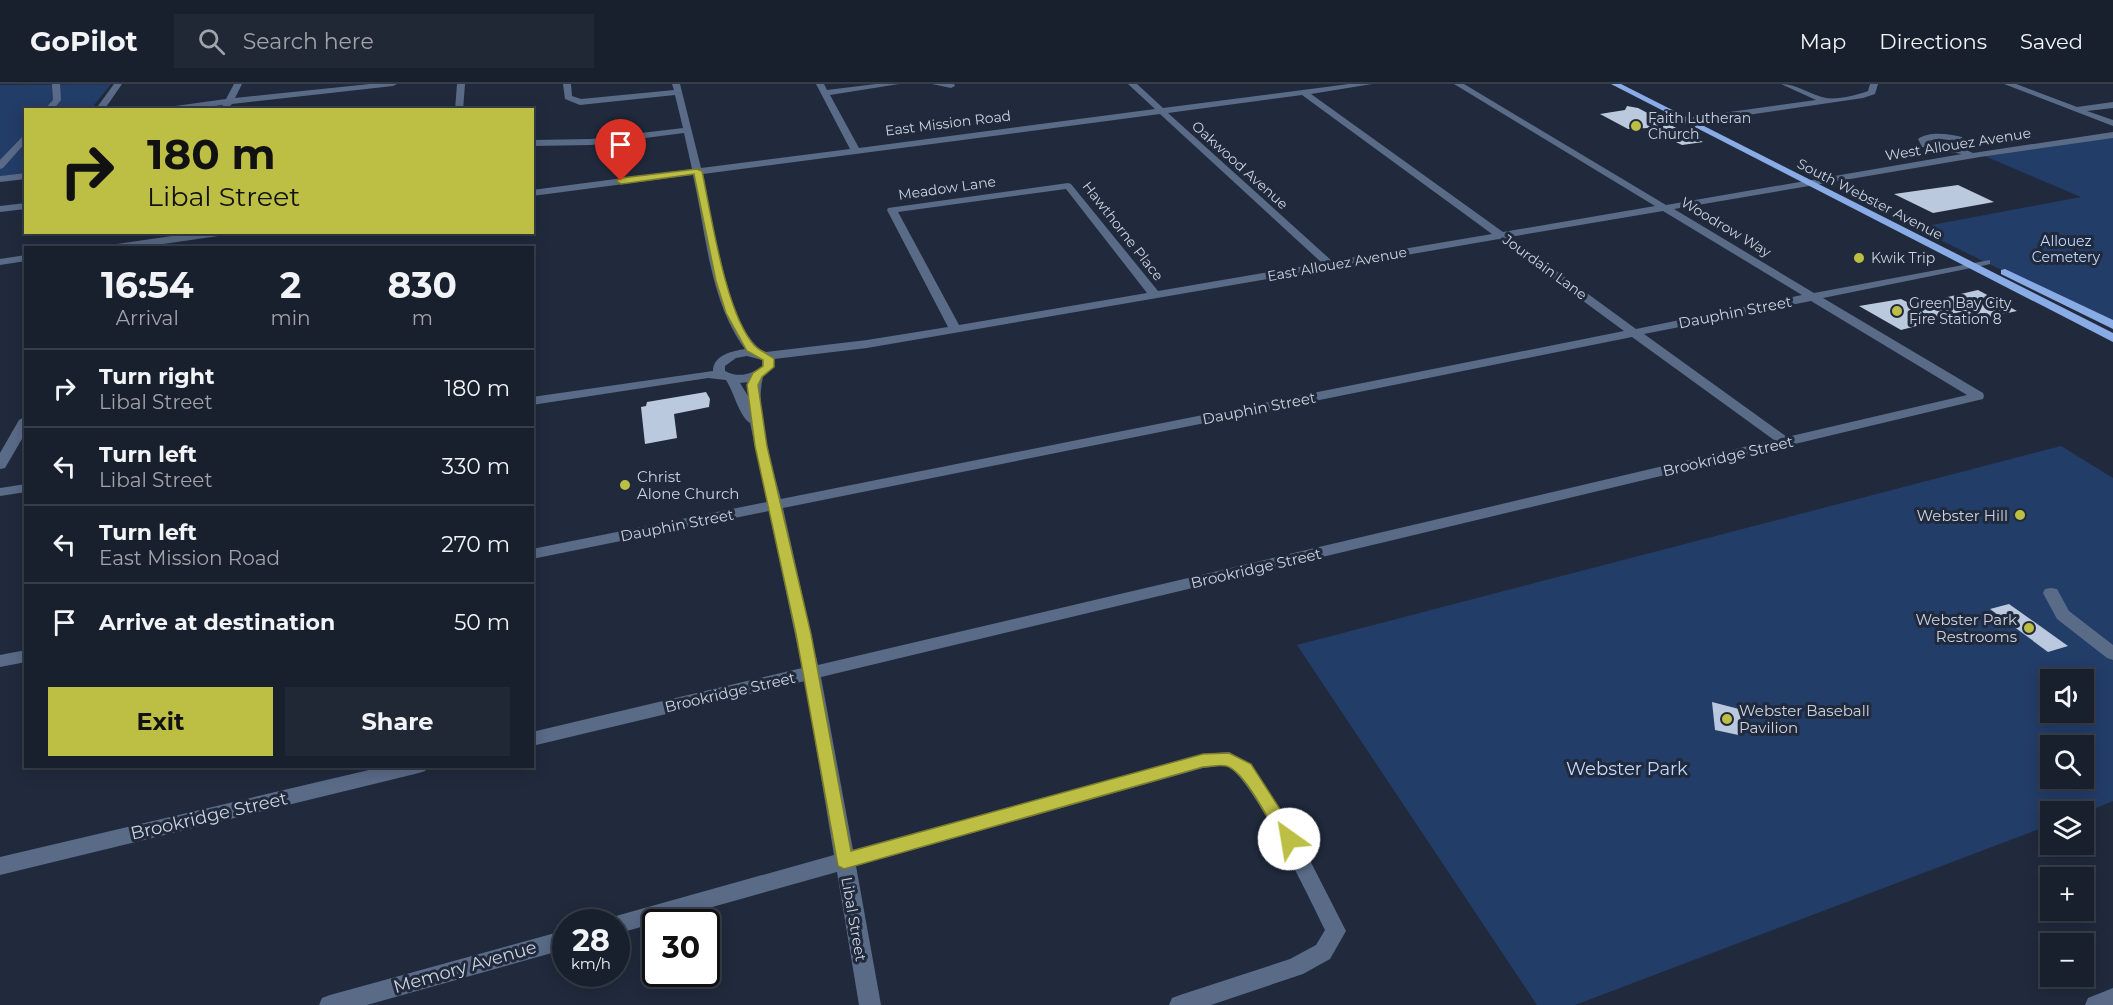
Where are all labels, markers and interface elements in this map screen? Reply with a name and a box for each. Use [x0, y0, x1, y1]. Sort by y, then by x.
search box [174, 14, 594, 68]
text: GoPilot [30, 24, 138, 58]
icon: search [195, 25, 228, 58]
text: Search here [243, 28, 374, 55]
text: Map [1800, 29, 1846, 54]
text: Directions [1879, 29, 1987, 54]
text: Saved [2020, 29, 2083, 54]
street label: East Mission Road [884, 106, 1012, 140]
place label: Faith Lutheran Church [1648, 109, 1751, 143]
street label: Oakwood Avenue [1188, 117, 1292, 213]
pin [595, 119, 646, 181]
marker: Faith Lutheran Church [1629, 119, 1643, 133]
street label: West Allouez Avenue [1884, 124, 2032, 164]
text: 180 m [147, 128, 276, 180]
icon: arrive [604, 128, 637, 161]
icon: right [48, 132, 126, 210]
street label: South Webster Avenue [1794, 154, 1946, 244]
street label: Meadow Lane [897, 172, 997, 204]
street label: Hawthorne Place [1079, 178, 1167, 284]
text: Libal Street [147, 180, 300, 213]
street label: Woodrow Way [1678, 193, 1775, 261]
street label: Jourdain Lane [1499, 230, 1591, 304]
park label: Allouez Cemetery [2032, 232, 2101, 266]
street label: East Allouez Avenue [1266, 243, 1408, 285]
place label: Kwik Trip [1871, 249, 1935, 267]
marker: Kwik Trip [1852, 251, 1866, 265]
text: 16:54 [101, 263, 194, 307]
text: 2 [280, 263, 301, 307]
text: 830 [388, 263, 457, 307]
street label: Dauphin Street [1677, 292, 1793, 332]
place label: Green Bay City Fire Station 8 [1909, 294, 2012, 328]
marker: Green Bay City Fire Station 8 [1890, 304, 1904, 318]
text: Arrival [116, 306, 179, 330]
text: min [271, 306, 311, 330]
text: m [412, 306, 433, 330]
text: Turn right [99, 363, 214, 390]
icon: right [48, 372, 81, 405]
text: 180 m [444, 375, 510, 402]
street label: Dauphin Street [1201, 388, 1317, 428]
text: Libal Street [99, 390, 213, 414]
street label: Brookridge Street [1661, 432, 1795, 480]
text: Turn left [99, 441, 197, 468]
icon: left [48, 450, 81, 483]
text: 330 m [442, 453, 510, 480]
place label: Christ Alone Church [637, 467, 739, 503]
text: Libal Street [99, 468, 213, 492]
marker: Christ Alone Church [618, 478, 632, 492]
street label: Dauphin Street [619, 505, 735, 545]
place label: Webster Hill [1916, 506, 2008, 525]
marker: Webster Hill [2013, 508, 2027, 522]
text: Turn left [99, 519, 197, 546]
icon: left [48, 528, 81, 561]
text: 270 m [441, 531, 510, 558]
street label: Brookridge Street [1189, 544, 1323, 592]
text: East Mission Road [99, 546, 280, 570]
icon: arrive [48, 606, 81, 639]
text: Arrive at destination [99, 609, 335, 636]
text: 50 m [454, 609, 510, 636]
place label: Webster Park Restrooms [1916, 610, 2017, 646]
marker: Webster Park Restrooms [2022, 621, 2036, 635]
street label: Brookridge Street [663, 668, 797, 716]
map controls [2040, 669, 2094, 987]
button: sound [2040, 669, 2094, 723]
button: Exit [48, 687, 273, 756]
button: Share [285, 687, 510, 756]
place label: Webster Baseball Pavilion [1739, 701, 1870, 737]
marker: Webster Baseball Pavilion [1720, 712, 1734, 726]
button: search [2040, 735, 2094, 789]
park label: Webster Park [1566, 758, 1688, 780]
street label: Brookridge Street [128, 787, 290, 845]
button: layers [2040, 801, 2094, 855]
position arrow [1257, 807, 1321, 871]
button: + [2040, 867, 2094, 921]
street label: Libal Street [837, 875, 871, 963]
speed limit sign: 30 [642, 909, 720, 987]
text: 28 [572, 922, 610, 959]
button: − [2040, 933, 2094, 987]
street label: Memory Avenue [391, 936, 539, 998]
text: km/h [571, 954, 611, 973]

